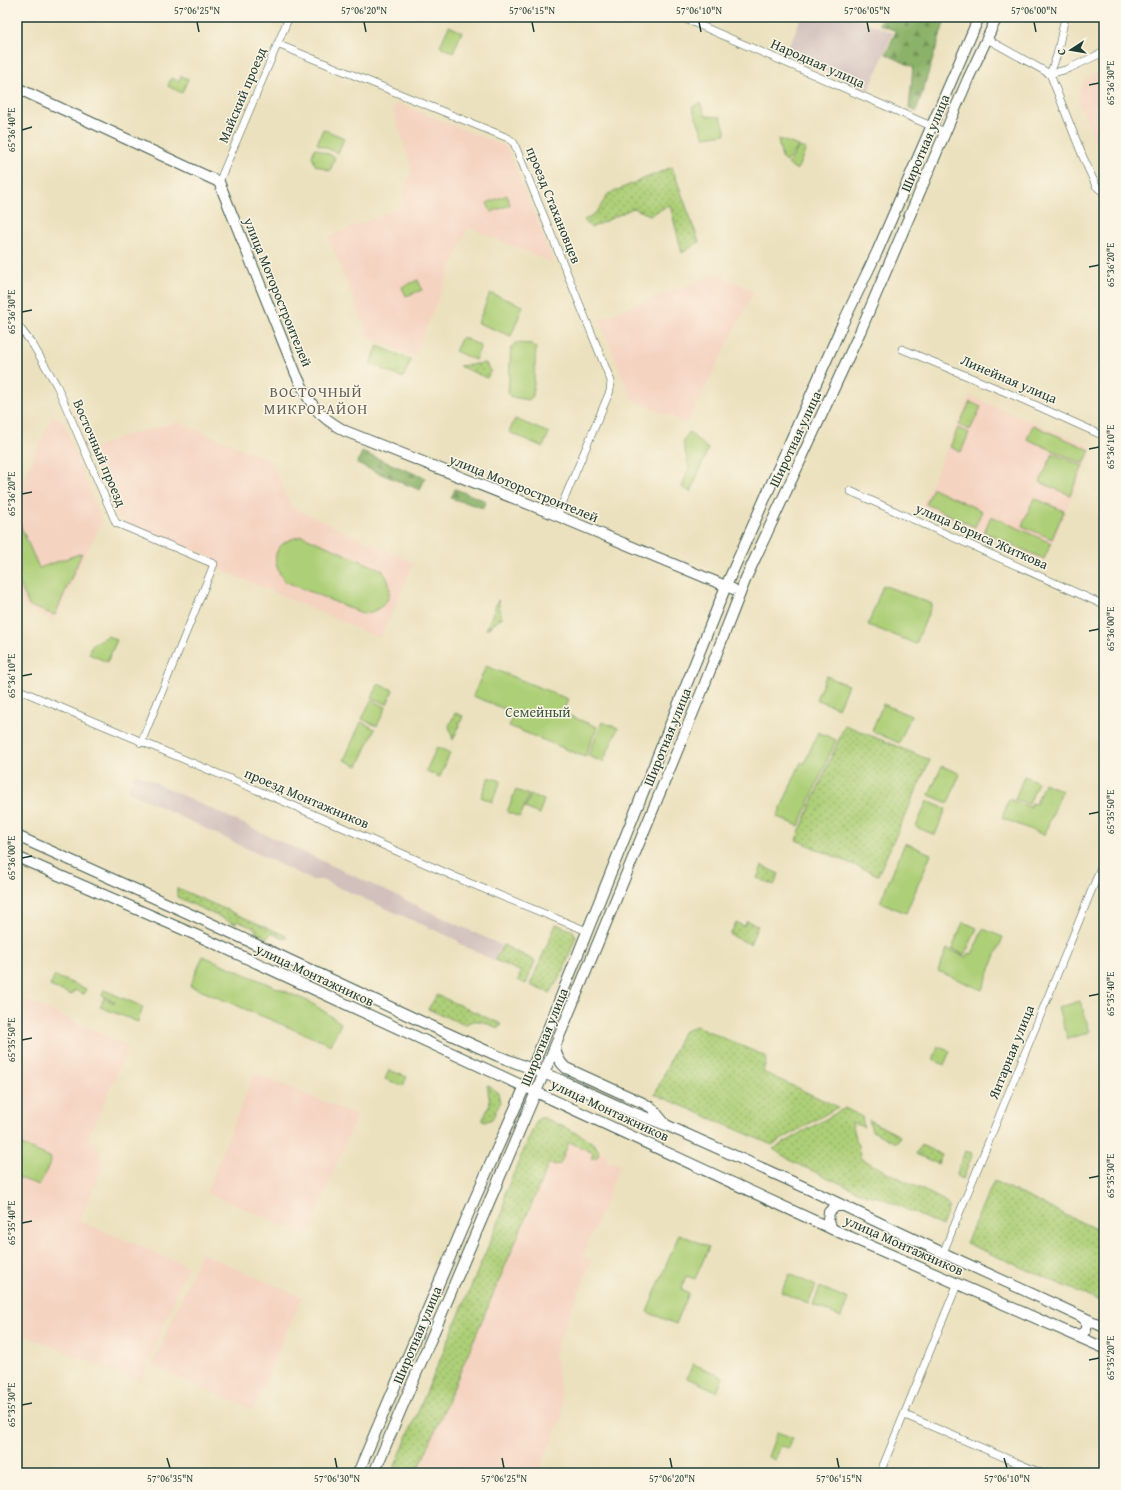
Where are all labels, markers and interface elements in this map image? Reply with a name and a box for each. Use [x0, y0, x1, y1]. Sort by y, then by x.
text: 57°06'25"N [174, 3, 220, 18]
text: 57°06'20"N [341, 3, 387, 18]
text: 57°06'15"N [509, 3, 555, 18]
text: 57°06'10"N [676, 3, 722, 18]
text: 57°06'05"N [844, 3, 890, 18]
text: 57°06'00"N [1011, 3, 1057, 18]
north arrow [1051, 30, 1091, 70]
street label: Народная улица [768, 33, 869, 93]
street label: Майский проезд [213, 44, 271, 146]
text: С [1053, 47, 1070, 57]
text: 65°36'30"E [1103, 61, 1118, 105]
street label: Широтная улица [895, 91, 955, 195]
text: 65°36'40"E [4, 108, 19, 152]
street label: проезд Стахановцев [521, 144, 587, 266]
street label: улица Моторостроителей [238, 213, 317, 370]
text: 65°36'20"E [1103, 243, 1118, 287]
text: 65°36'30"E [4, 290, 19, 334]
street label: Линейная улица [958, 350, 1061, 408]
district label: ВОСТОЧНЫЙ МИКРОРАЙОН [264, 381, 368, 419]
street label: Широтная улица [764, 387, 826, 490]
street label: Восточный проезд [68, 396, 132, 510]
text: 65°36'10"E [1103, 425, 1118, 469]
street label: улица Моторостроителей [445, 448, 602, 527]
text: 65°36'20"E [4, 472, 19, 516]
street label: улица Бориса Житкова [912, 497, 1052, 574]
text: 65°36'00"E [1103, 607, 1118, 651]
text: 65°36'10"E [4, 654, 19, 698]
street label: Широтная улица [638, 685, 696, 789]
park label: Семейный [505, 702, 571, 722]
street label: проезд Монтажников [242, 763, 373, 833]
text: 65°35'50"E [1103, 790, 1118, 834]
text: 65°36'00"E [4, 836, 19, 880]
street label: улица Монтажников [252, 938, 378, 1011]
text: 65°35'40"E [1103, 972, 1118, 1016]
street label: Широтная улица [515, 985, 573, 1089]
street label: Янтарная улица [983, 1002, 1039, 1103]
text: 65°35'50"E [4, 1018, 19, 1062]
street label: улица Монтажников [547, 1073, 673, 1146]
text: 65°35'30"E [1103, 1154, 1118, 1198]
text: 65°35'40"E [4, 1201, 19, 1245]
street label: улица Монтажников [840, 1209, 967, 1280]
street label: Широтная улица [387, 1283, 447, 1387]
text: 65°35'20"E [1103, 1336, 1118, 1380]
text: 65°35'30"E [4, 1383, 19, 1427]
text: 57°06'35"N [147, 1471, 193, 1486]
text: 57°06'30"N [314, 1471, 360, 1486]
text: 57°06'25"N [481, 1471, 527, 1486]
text: 57°06'20"N [649, 1471, 695, 1486]
text: 57°06'15"N [816, 1471, 862, 1486]
text: 57°06'10"N [984, 1471, 1030, 1486]

